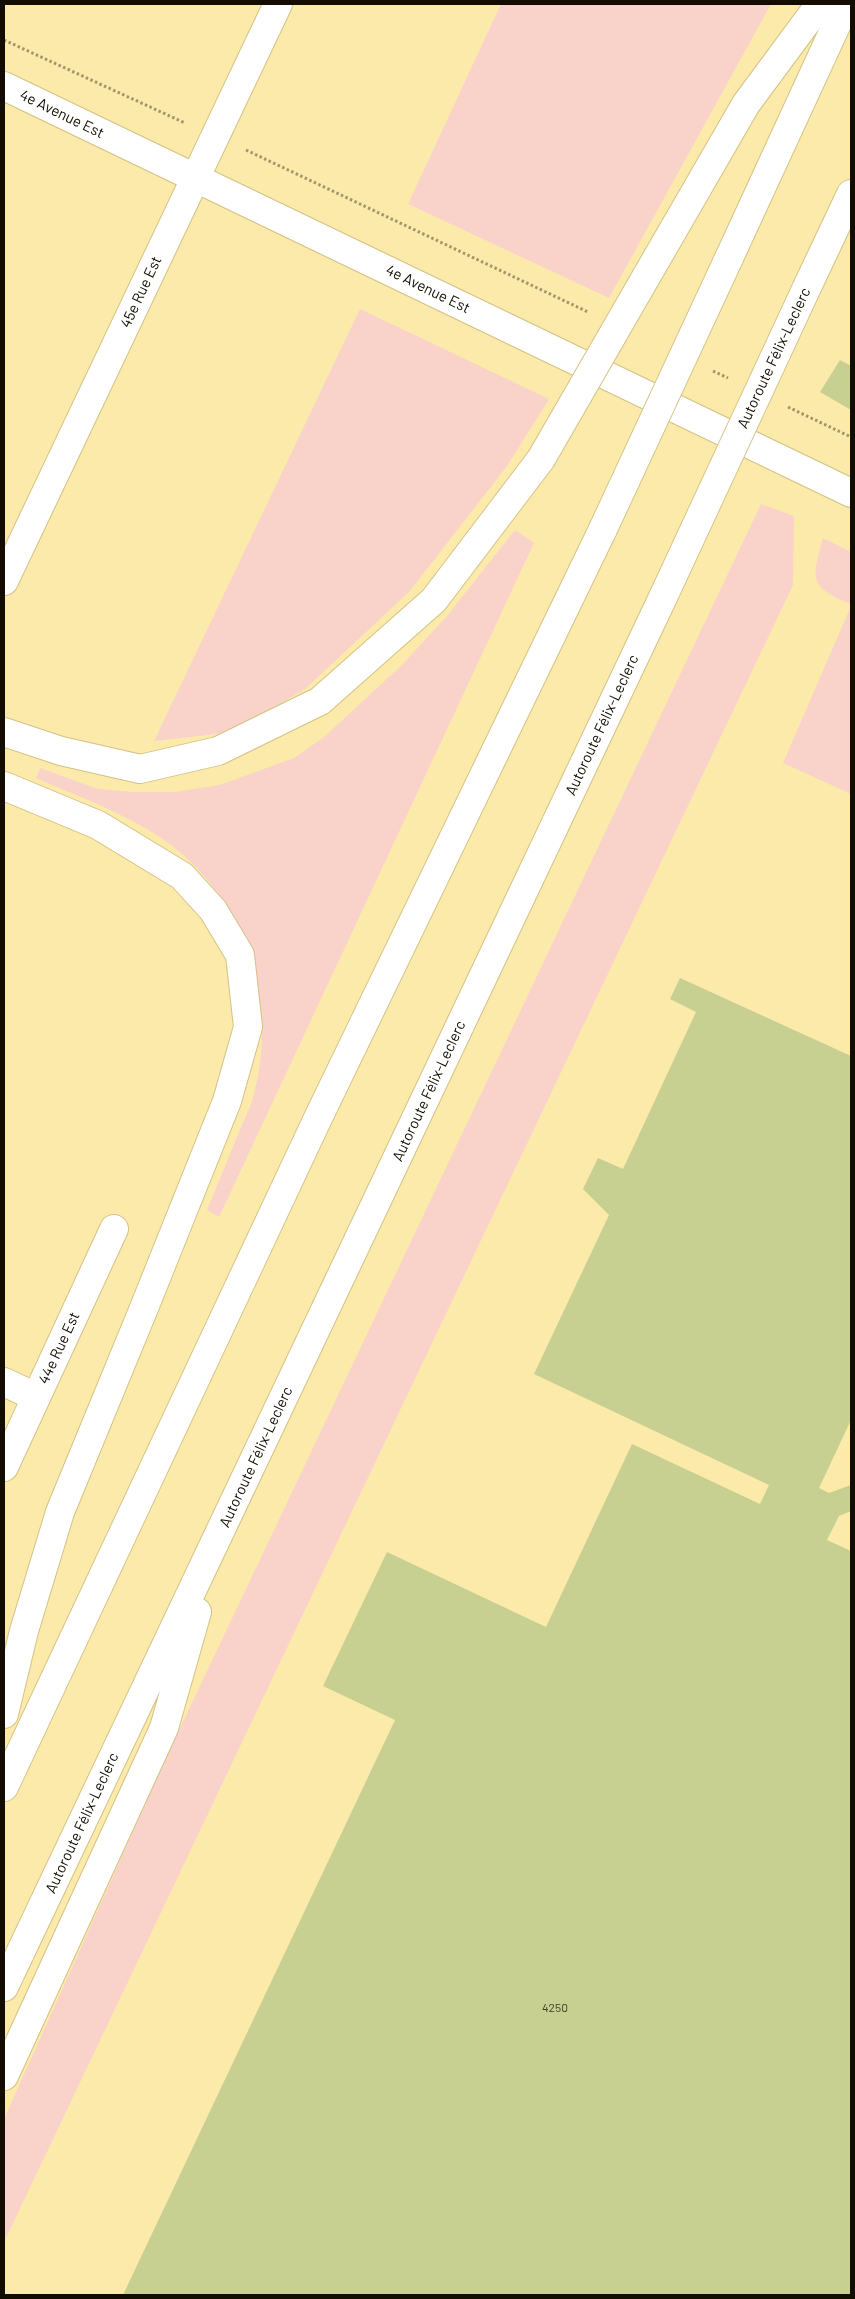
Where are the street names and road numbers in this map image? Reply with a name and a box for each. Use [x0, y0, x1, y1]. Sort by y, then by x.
street label: 4e Avenue Est [17, 86, 107, 142]
street label: 45e Rue Est [117, 253, 165, 331]
street label: 4e Avenue Est [383, 261, 473, 317]
street label: Autoroute Félix-Leclerc [733, 285, 815, 431]
street label: Autoroute Félix-Leclerc [561, 652, 643, 798]
street label: Autoroute Félix-Leclerc [388, 1018, 470, 1164]
street label: 44e Rue Est [34, 1309, 84, 1387]
street label: Autoroute Félix-Leclerc [215, 1384, 297, 1530]
street label: Autoroute Félix-Leclerc [41, 1750, 123, 1896]

